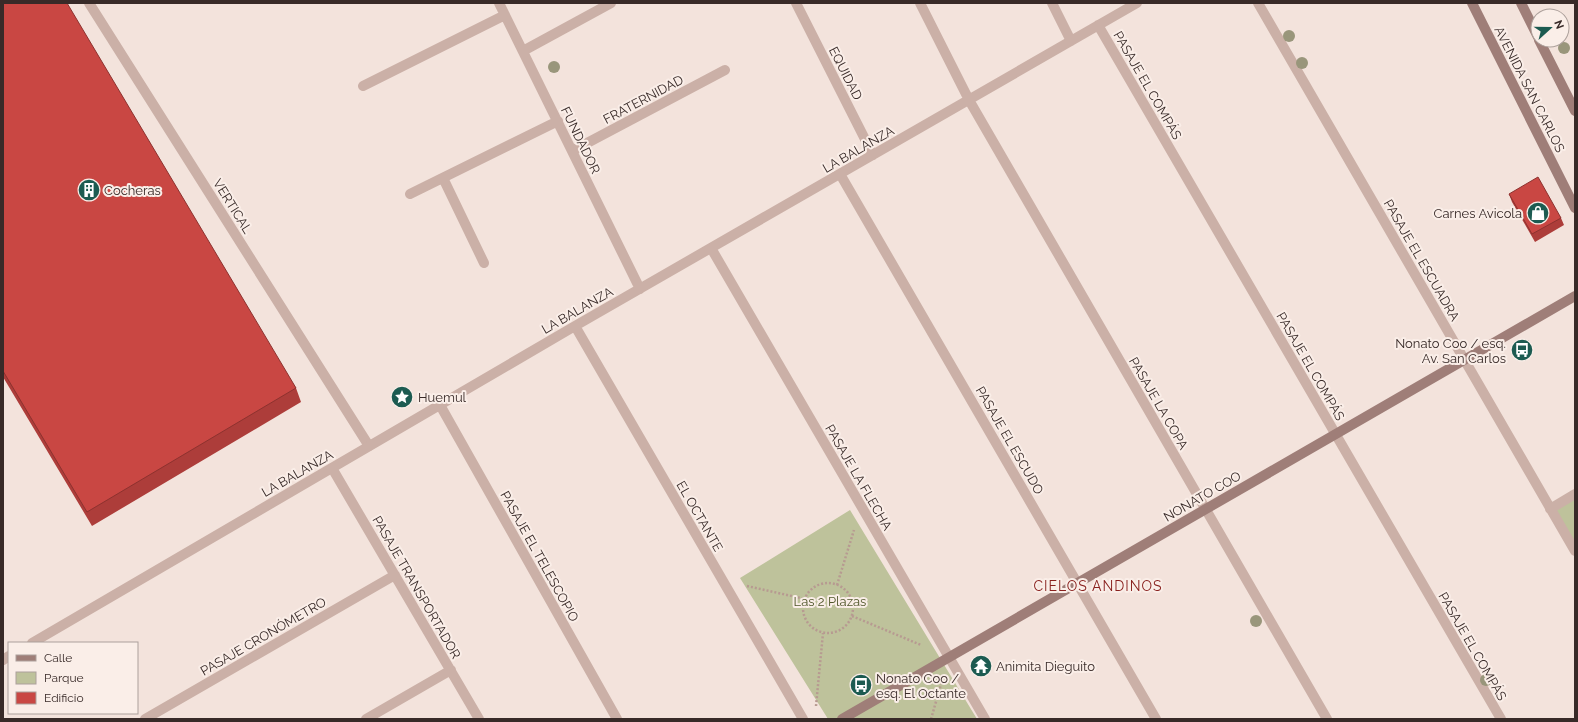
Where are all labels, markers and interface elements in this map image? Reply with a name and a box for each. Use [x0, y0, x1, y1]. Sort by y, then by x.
north arrow [1530, 8, 1570, 48]
street label: AVENIDA SAN CARLOS [1491, 23, 1569, 155]
street label: PASAJE EL COMPÁS [1110, 28, 1185, 142]
street label: EQUIDAD [826, 44, 865, 102]
street label: FRATERNIDAD [601, 72, 686, 127]
street label: FUNDADOR [558, 104, 603, 176]
street label: LA BALANZA [820, 123, 897, 176]
street label: VERTICAL [210, 176, 255, 237]
building icon: Cocheras [76, 177, 102, 203]
place label: Cocheras [104, 183, 161, 198]
street label: PASAJE EL ESCUADRA [1381, 197, 1463, 324]
shop icon: Carnes Avicola [1525, 200, 1551, 226]
place label: Carnes Avicola [1433, 206, 1522, 221]
street label: LA BALANZA [539, 284, 616, 337]
street label: PASAJE EL COMPÁS [1273, 309, 1348, 423]
place label: Nonato Coo / esq. Av. San Carlos [1395, 336, 1506, 366]
bus stop icon: Nonato Coo / esq. Av. San Carlos [1509, 337, 1535, 363]
street label: PASAJE LA COPA [1126, 354, 1191, 452]
place icon: Huemul [389, 384, 415, 410]
street label: PASAJE EL ESCUDO [973, 384, 1047, 497]
place label: Huemul [418, 390, 467, 405]
street label: PASAJE LA FLECHA [822, 422, 895, 533]
street label: LA BALANZA [259, 447, 336, 500]
street label: NONATO COO [1161, 468, 1244, 525]
street label: EL OCTANTE [673, 478, 726, 554]
street label: PASAJE EL TELESCOPIO [497, 488, 582, 624]
street label: PASAJE TRANSPORTADOR [369, 513, 464, 661]
district label: CIELOS ANDINOS [1033, 578, 1163, 594]
street label: PASAJE EL COMPÁS [1435, 589, 1510, 703]
street label: PASAJE CRONÓMETRO [198, 594, 329, 679]
park label: Las 2 Plazas [794, 594, 866, 609]
legend [8, 642, 138, 714]
text: Calle [44, 651, 72, 665]
temple icon: Animita Dieguito [968, 653, 994, 679]
place label: Animita Dieguito [996, 659, 1095, 674]
text: Parque [44, 671, 84, 685]
place label: Nonato Coo / esq. El Octante [876, 671, 966, 701]
bus stop icon: Nonato Coo / esq. El Octante [848, 672, 874, 698]
text: Edificio [44, 691, 84, 705]

